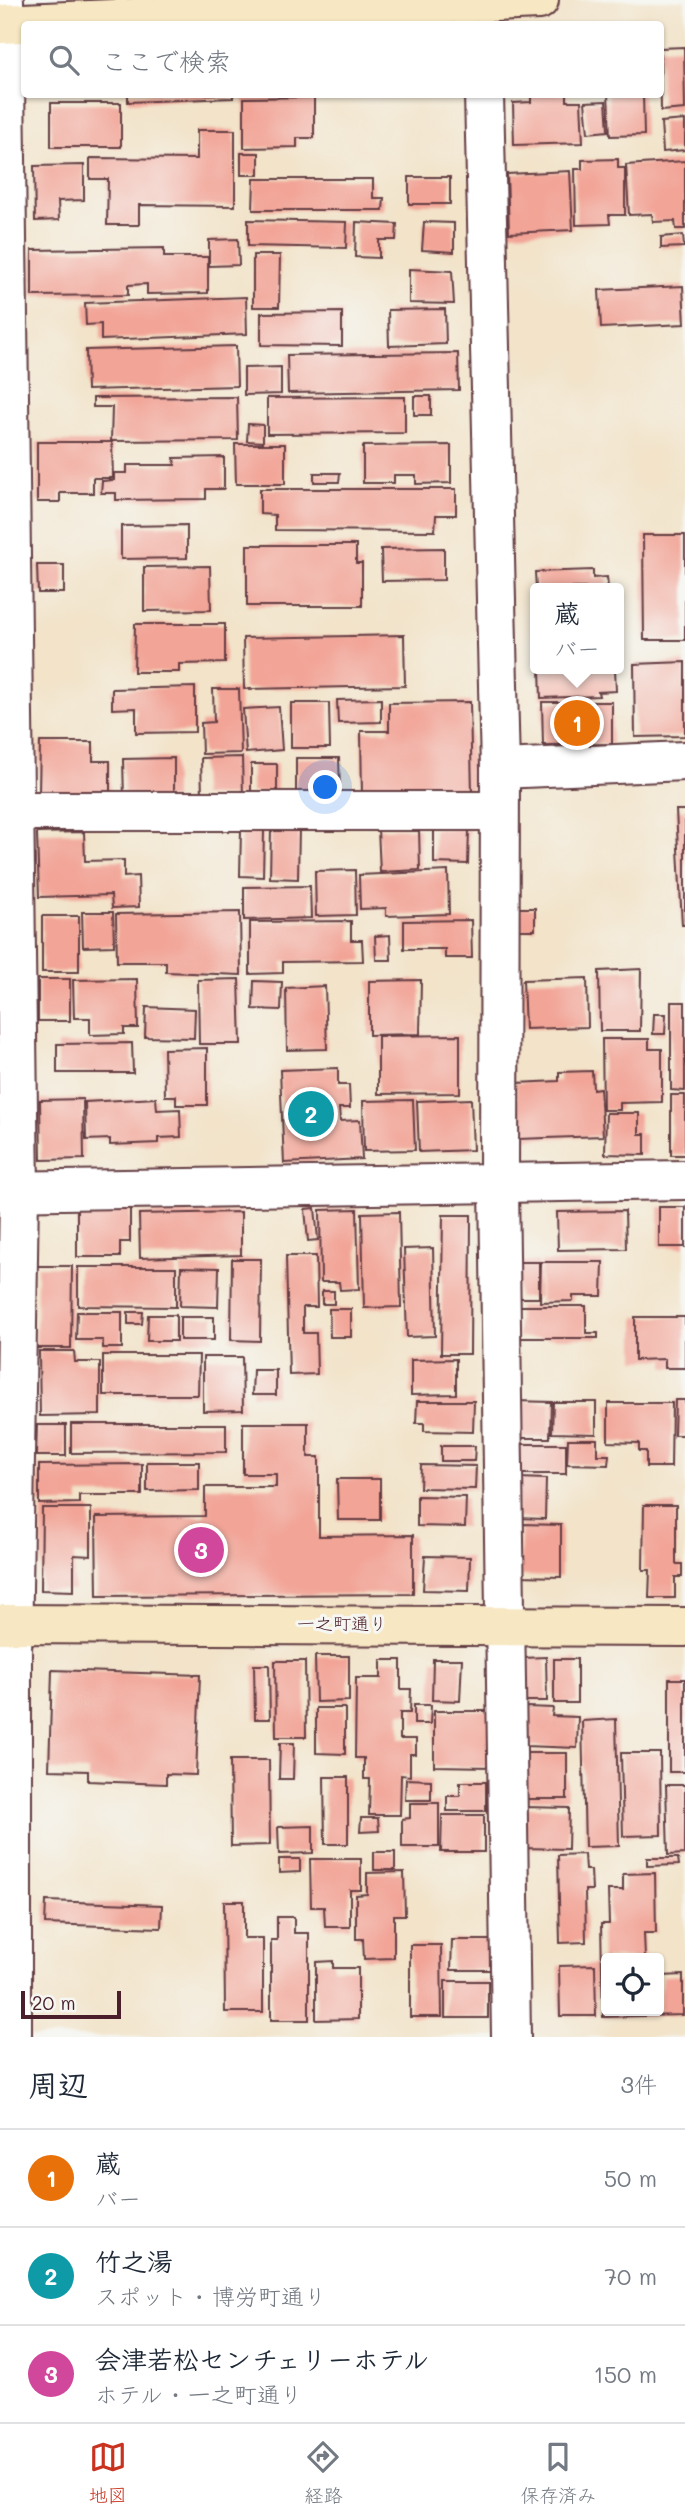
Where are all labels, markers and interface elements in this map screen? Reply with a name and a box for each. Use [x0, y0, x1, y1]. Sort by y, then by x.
search box [21, 21, 664, 98]
icon: search [45, 41, 83, 79]
text: ここで検索 [101, 44, 231, 78]
popup [530, 583, 624, 674]
text: 蔵 [554, 596, 580, 630]
text: バー [554, 633, 600, 663]
pin: 1 [554, 697, 600, 749]
your location [308, 770, 342, 804]
pin: 2 [288, 1088, 334, 1140]
pin: 3 [178, 1524, 224, 1576]
street label: 一之町通り [297, 1611, 387, 1635]
map controls [601, 1953, 664, 2016]
button: locate [601, 1953, 664, 2016]
scale bar [21, 1988, 121, 2020]
text: 20 m [32, 1990, 76, 2015]
text: 周辺 [28, 2064, 88, 2104]
text: 3件 [621, 2069, 657, 2099]
text: 蔵 [95, 2146, 121, 2180]
text: 1 [46, 2163, 56, 2193]
text: 50 m [604, 2163, 657, 2193]
text: バー [95, 2183, 141, 2213]
text: 竹之湯 [95, 2244, 173, 2278]
text: 2 [45, 2261, 57, 2291]
text: 70 m [604, 2261, 657, 2291]
text: スポット · 博労町通り [95, 2281, 327, 2311]
text: 会津若松センチェリーホテル [95, 2342, 429, 2376]
text: 3 [44, 2359, 58, 2389]
text: 150 m [593, 2359, 657, 2389]
text: ホテル · 一之町通り [95, 2379, 303, 2409]
tab: 地図 [89, 2438, 127, 2507]
tab: 経路 [304, 2438, 342, 2507]
tab: 保存済み [520, 2438, 596, 2507]

